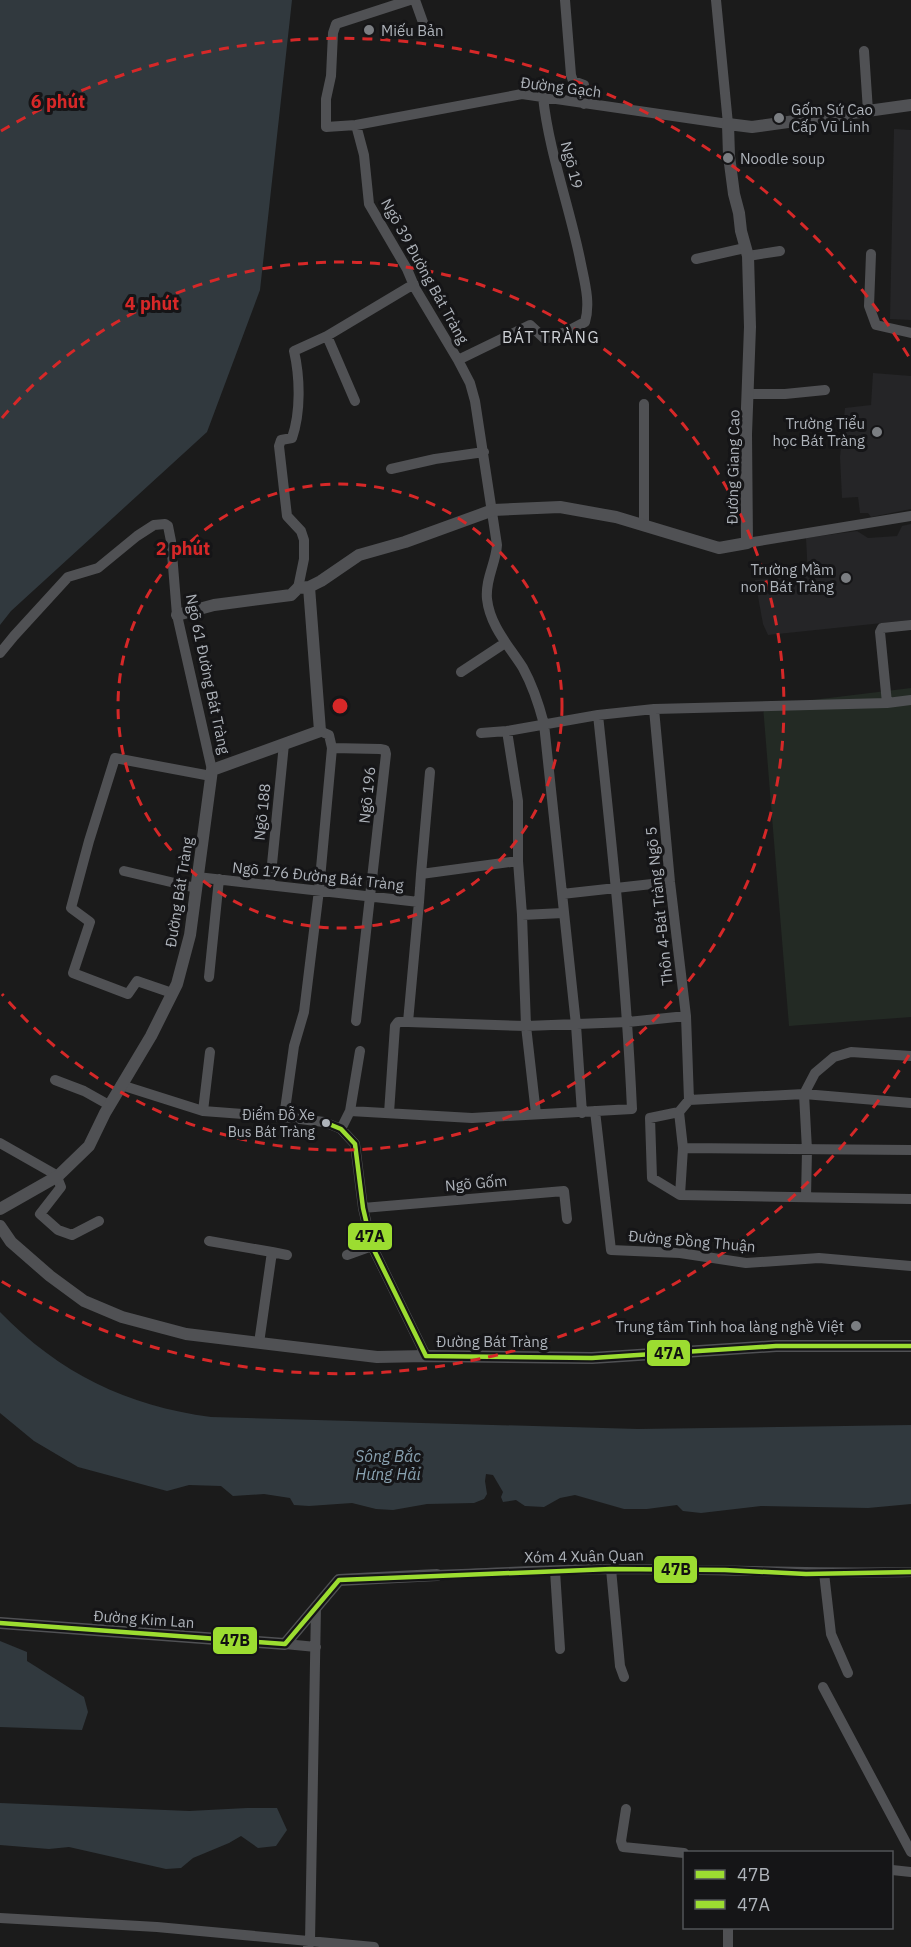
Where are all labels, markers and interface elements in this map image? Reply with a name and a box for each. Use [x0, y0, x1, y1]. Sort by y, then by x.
place label: Miếu Bản [381, 21, 444, 40]
marker: Miếu Bản [362, 23, 376, 37]
street label: Đường Gạch [519, 73, 603, 101]
text: 6 phút [31, 90, 85, 113]
place label: Gốm Sứ Cao Cấp Vũ Linh [791, 100, 873, 136]
marker: Gốm Sứ Cao Cấp Vũ Linh [772, 111, 786, 125]
street label: Ngõ 19 [557, 139, 587, 191]
place label: Noodle soup [740, 149, 825, 168]
marker: Noodle soup [721, 151, 735, 165]
street label: Ngõ 39 Đường Bát Tràng [377, 195, 473, 347]
text: 4 phút [125, 292, 179, 315]
district label: BÁT TRÀNG [502, 326, 600, 347]
street label: Đường Giang Cao [722, 409, 744, 525]
place label: Trường Tiểu học Bát Tràng [773, 414, 865, 450]
marker: Trường Tiểu học Bát Tràng [870, 425, 884, 439]
text: 2 phút [156, 537, 210, 560]
place label: Trường Mầm non Bát Tràng [741, 560, 834, 596]
marker: Trường Mầm non Bát Tràng [839, 571, 853, 585]
street label: Ngõ 61 Đường Bát Tràng [182, 592, 234, 756]
centre of rings [330, 696, 350, 716]
street label: Ngõ 196 [355, 765, 379, 825]
street label: Ngõ 188 [250, 782, 274, 842]
street label: Thôn 4-Bát Tràng Ngõ 5 [641, 826, 677, 986]
street label: Đường Bát Tràng [161, 835, 197, 949]
street label: Ngõ 176 Đường Bát Tràng [231, 858, 405, 894]
place label: Điểm Đỗ Xe Bus Bát Tràng [228, 1106, 316, 1141]
marker: Điểm Đỗ Xe Bus Bát Tràng [320, 1117, 332, 1129]
street label: Ngõ Gốm [444, 1171, 508, 1195]
line badge: 47A [347, 1222, 393, 1251]
text: 47A [355, 1226, 385, 1246]
street label: Đường Đồng Thuận [628, 1226, 756, 1256]
place label: Trung tâm Tinh hoa làng nghề Việt [616, 1317, 844, 1336]
marker: Trung tâm Tinh hoa làng nghề Việt [849, 1319, 863, 1333]
street label: Đường Bát Tràng [436, 1332, 548, 1351]
line badge: 47A [646, 1339, 691, 1367]
text: 47A [654, 1343, 684, 1363]
water label: Sông Bắc Hưng Hải [355, 1446, 421, 1484]
street label: Xóm 4 Xuân Quan [524, 1545, 644, 1567]
line badge: 47B [653, 1555, 698, 1584]
text: 47B [661, 1559, 691, 1579]
street label: Đường Kim Lan [93, 1606, 195, 1632]
line badge: 47B [212, 1626, 258, 1655]
text: 47B [220, 1630, 250, 1650]
legend [683, 1851, 893, 1929]
text: 47B [737, 1863, 770, 1886]
text: 47A [737, 1893, 771, 1916]

